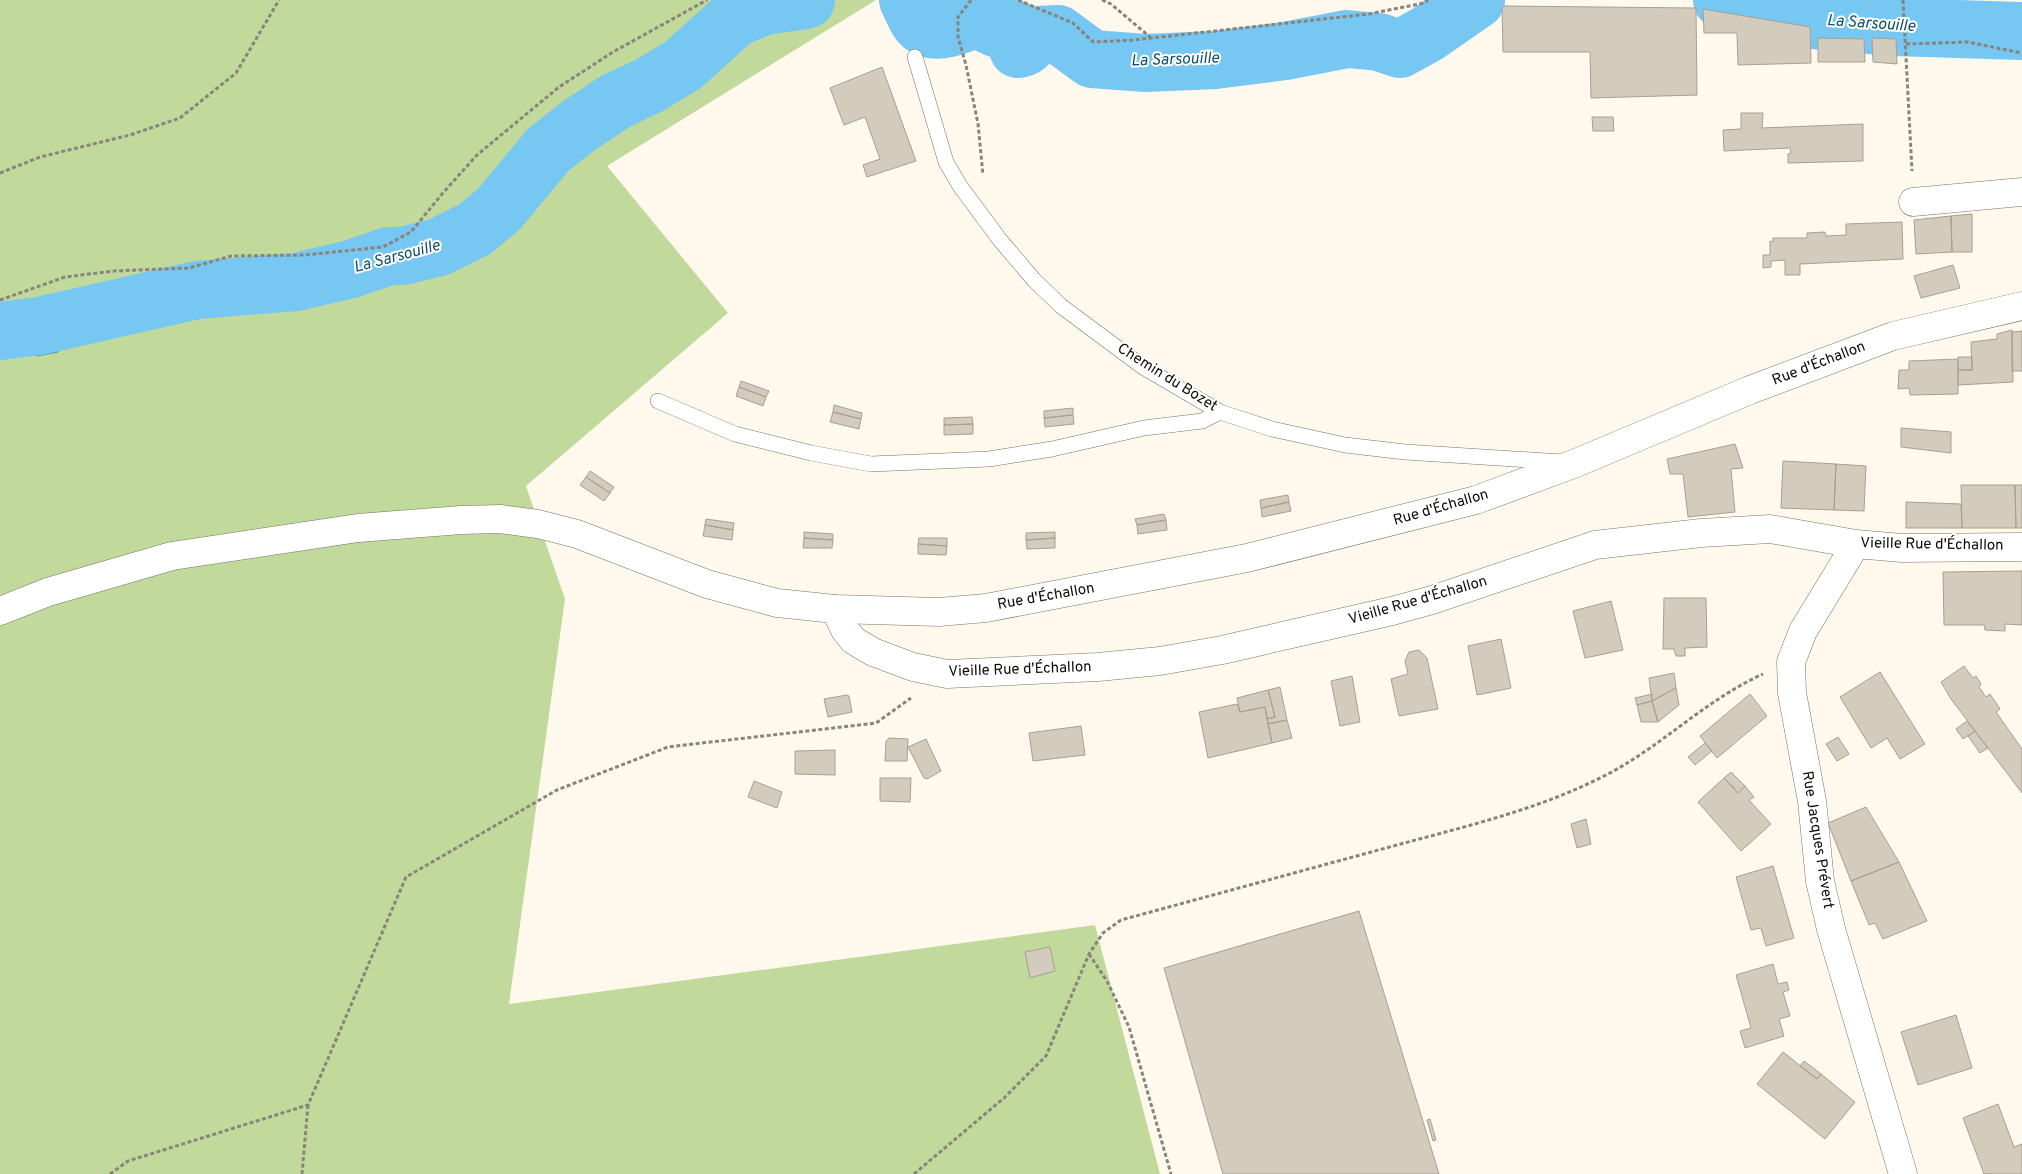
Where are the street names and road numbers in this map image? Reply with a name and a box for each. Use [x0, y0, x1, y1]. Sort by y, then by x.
street label: Rue d'Échallon [1769, 337, 1868, 390]
street label: Chemin du Bozet [1113, 340, 1221, 416]
street label: Rue d'Échallon [1391, 484, 1491, 531]
street label: Vieille Rue d'Échallon [1860, 533, 2004, 556]
street label: Vieille Rue d'Échallon [1346, 571, 1489, 630]
street label: Rue d'Échallon [996, 578, 1096, 615]
street label: Vieille Rue d'Échallon [948, 657, 1092, 682]
street label: Rue Jacques Prévert [1797, 770, 1837, 910]

